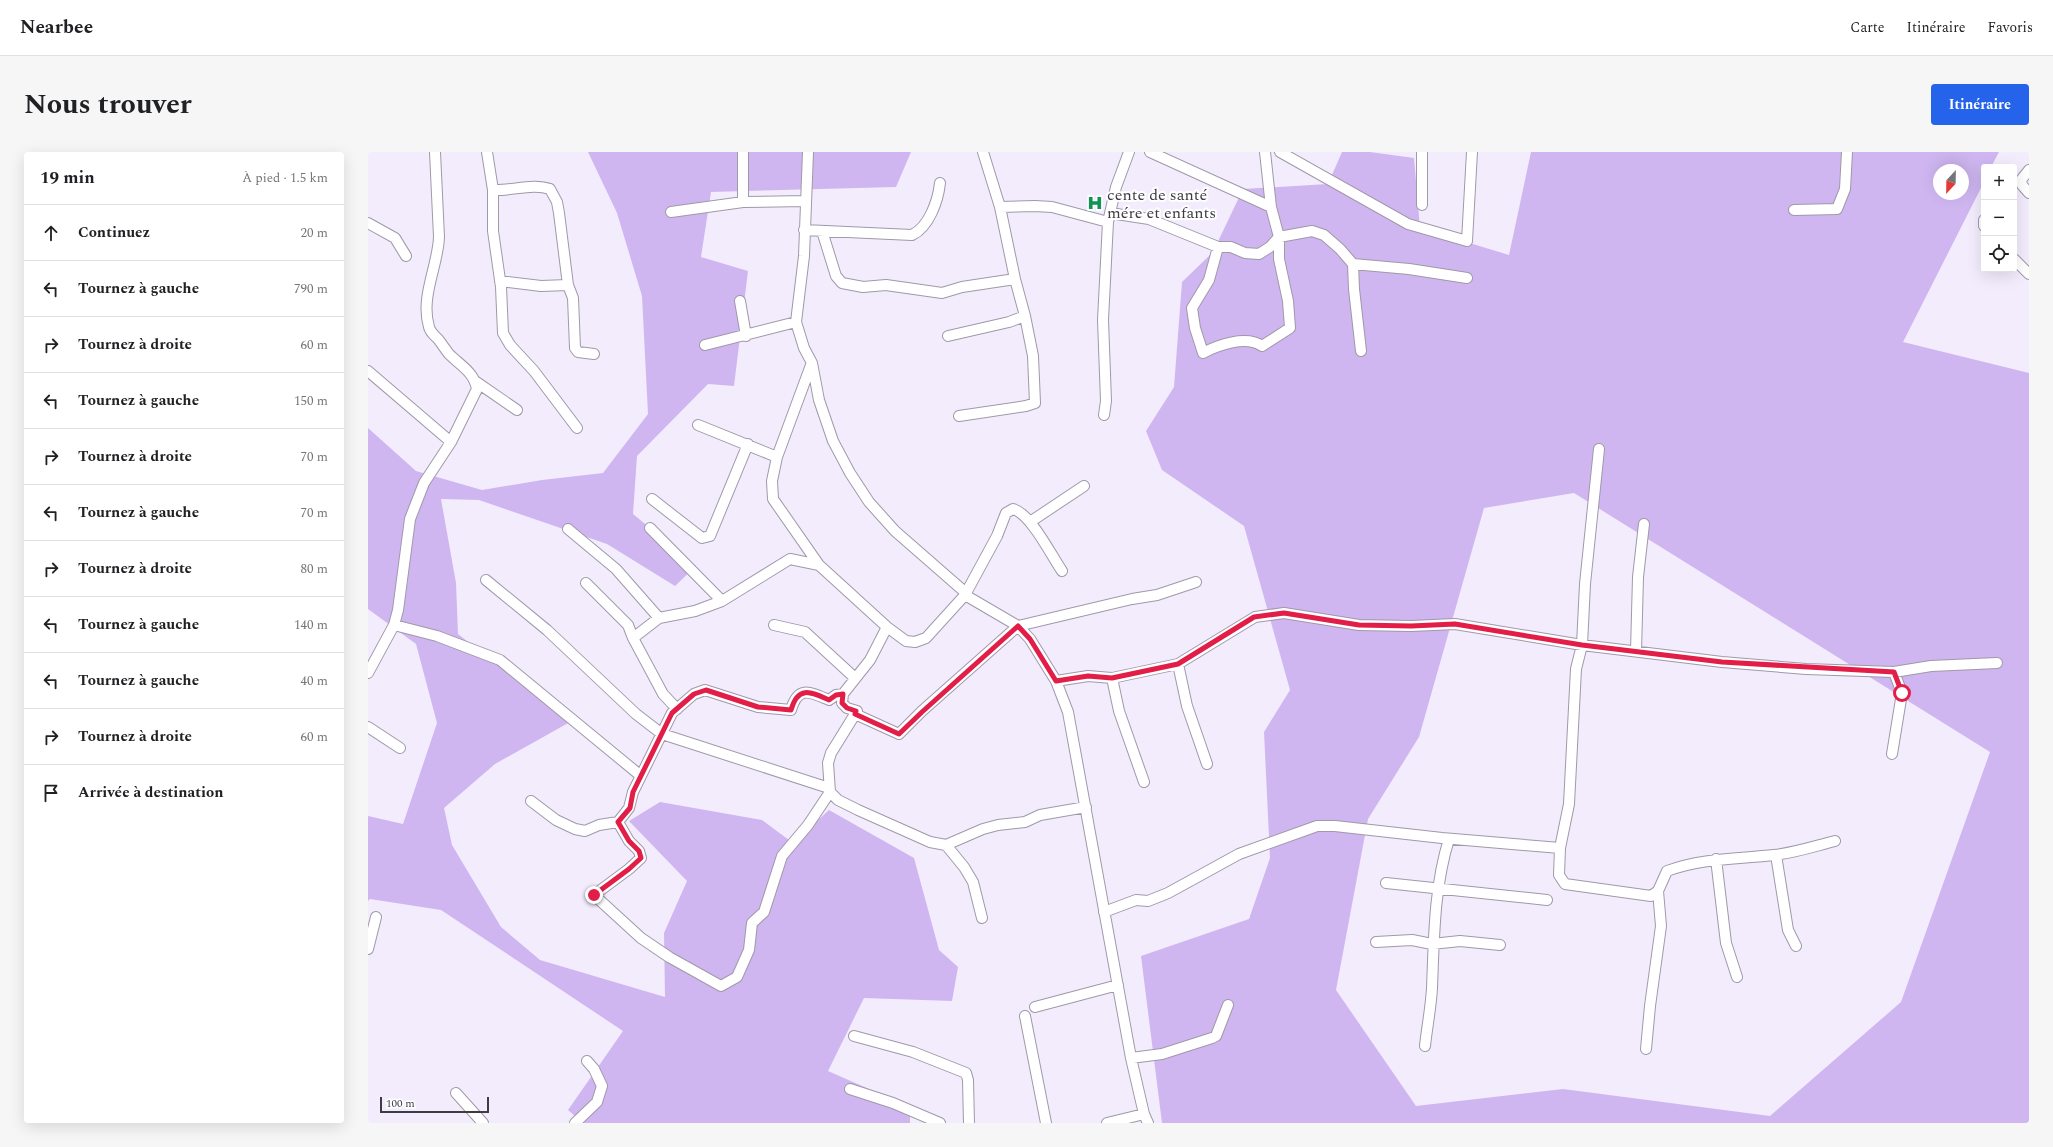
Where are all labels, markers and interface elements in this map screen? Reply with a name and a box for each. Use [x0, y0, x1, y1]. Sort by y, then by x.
text: Nearbee [20, 13, 93, 42]
text: Carte [1850, 17, 1885, 38]
text: Itinéraire [1907, 17, 1966, 38]
text: Favoris [1988, 17, 2033, 38]
text: Nous trouver [24, 83, 192, 126]
button: Itinéraire [1931, 84, 2029, 125]
north arrow [1933, 164, 1969, 200]
map controls [1981, 164, 2017, 272]
button: + [1981, 164, 2017, 200]
text: 19 min [40, 165, 95, 191]
text: À pied · 1.5 km [242, 168, 328, 188]
place label: cente de santé mére et enfants [1107, 183, 1216, 225]
hospital icon: cente de santé mére et enfants [1086, 194, 1104, 212]
button: − [1981, 200, 2017, 236]
text: Continuez [78, 221, 150, 244]
icon: ahead [40, 222, 62, 244]
text: 20 m [301, 223, 328, 243]
button: locate [1981, 236, 2017, 272]
text: Tournez à gauche [78, 277, 199, 300]
icon: left [40, 278, 62, 300]
text: 790 m [294, 279, 328, 299]
text: Tournez à droite [78, 333, 192, 356]
icon: right [40, 334, 62, 356]
text: 60 m [301, 335, 328, 355]
text: Tournez à gauche [78, 389, 199, 412]
icon: left [40, 390, 62, 412]
text: 150 m [294, 391, 328, 411]
text: Tournez à droite [78, 445, 192, 468]
icon: right [40, 446, 62, 468]
text: 70 m [301, 447, 328, 467]
text: Tournez à gauche [78, 501, 199, 524]
icon: left [40, 502, 62, 524]
text: 70 m [301, 503, 328, 523]
text: Tournez à droite [78, 557, 192, 580]
icon: right [40, 558, 62, 580]
text: 80 m [301, 559, 328, 579]
text: Tournez à gauche [78, 613, 199, 636]
icon: left [40, 614, 62, 636]
text: 140 m [294, 615, 328, 635]
text: Tournez à gauche [78, 669, 199, 692]
icon: left [40, 670, 62, 692]
text: 40 m [301, 671, 328, 691]
route start [1893, 684, 1911, 702]
text: Tournez à droite [78, 725, 192, 748]
icon: right [40, 726, 62, 748]
text: 60 m [301, 727, 328, 747]
text: Arrivée à destination [78, 781, 224, 804]
icon: arrive [40, 782, 62, 804]
route end [585, 886, 603, 904]
scale bar [380, 1095, 489, 1114]
text: 100 m [386, 1095, 415, 1112]

